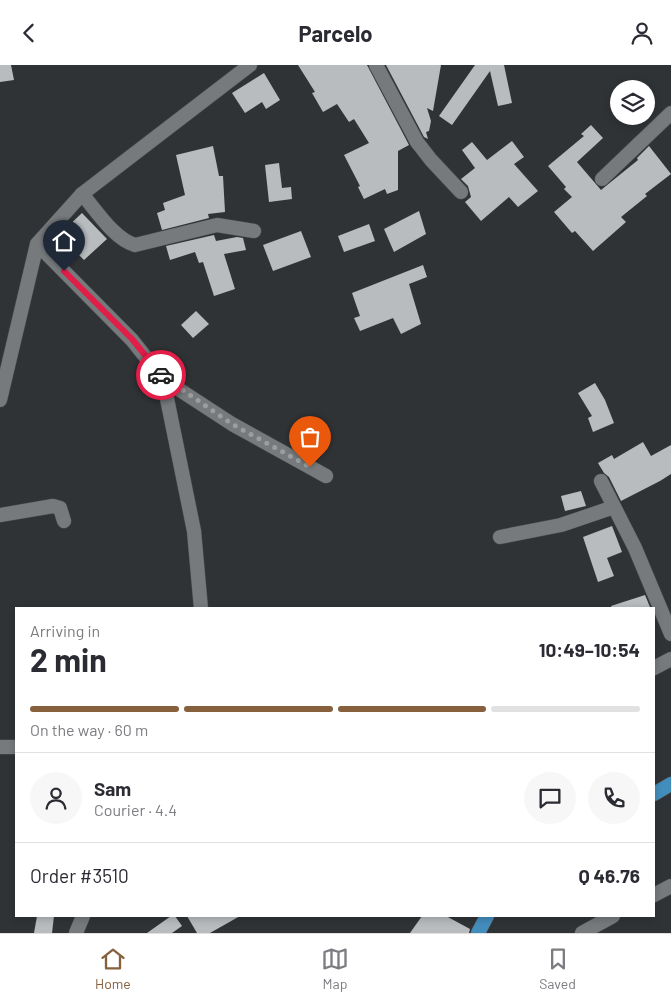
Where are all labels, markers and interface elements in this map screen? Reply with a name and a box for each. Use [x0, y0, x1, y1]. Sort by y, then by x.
icon: back [15, 19, 43, 47]
icon: person [628, 19, 656, 47]
text: Parcelo [298, 20, 373, 46]
map controls [610, 80, 655, 125]
button: layers [610, 80, 655, 125]
pin [43, 220, 85, 271]
icon: home [50, 227, 78, 255]
courier [136, 350, 186, 400]
icon: car [147, 361, 175, 389]
pin [289, 416, 331, 467]
icon: bag [296, 423, 324, 451]
text: Arriving in [30, 621, 100, 640]
text: 10:49–10:54 [539, 638, 640, 661]
text: 2 min [30, 640, 107, 678]
text: On the way · 60 m [30, 720, 148, 739]
button: person [30, 772, 82, 824]
button: chat [524, 772, 576, 824]
button: phone [588, 772, 640, 824]
text: Sam [94, 777, 131, 800]
text: Courier · 4.4 [94, 800, 177, 819]
text: Order #3510 [30, 864, 129, 887]
text: Q 46.76 [578, 864, 640, 887]
tab: Home [95, 945, 131, 992]
tab: Map [321, 945, 349, 992]
tab: Saved [539, 945, 576, 992]

